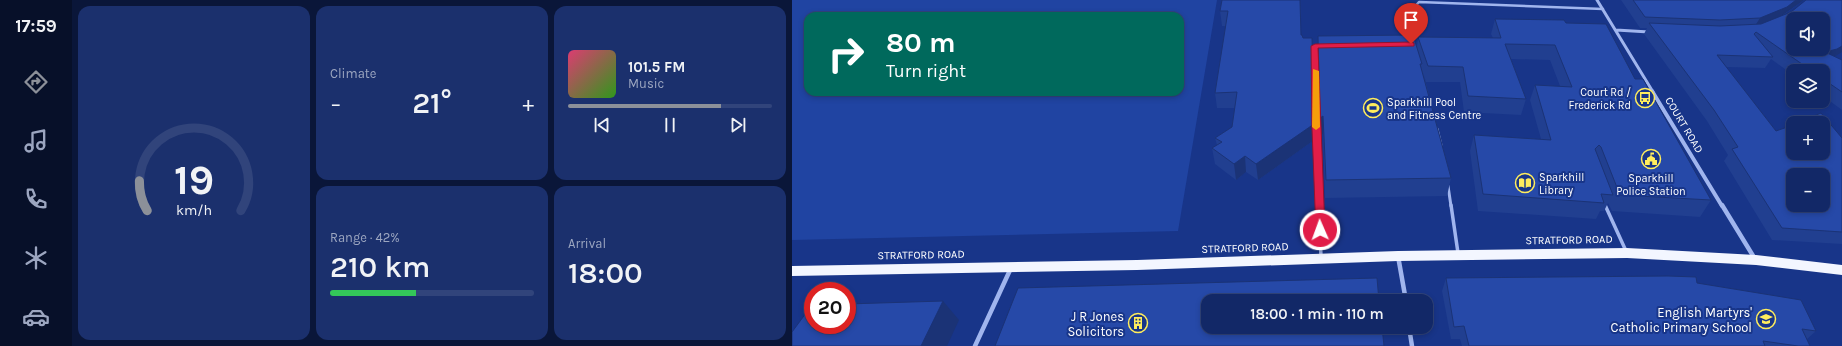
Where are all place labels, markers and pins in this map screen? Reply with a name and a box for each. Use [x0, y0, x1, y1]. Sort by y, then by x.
pin [1394, 3, 1428, 44]
place label: Court Rd / Frederick Rd [1568, 86, 1631, 112]
bus stop icon: Court Rd / Frederick Rd [1634, 87, 1656, 109]
place label: Sparkhill Pool and Fitness Centre [1387, 96, 1482, 122]
sports icon: Sparkhill Pool and Fitness Centre [1362, 97, 1384, 119]
public building icon: Sparkhill Police Station [1640, 148, 1662, 170]
place label: Sparkhill Library [1539, 171, 1584, 197]
library icon: Sparkhill Library [1514, 172, 1536, 194]
place label: Sparkhill Police Station [1616, 172, 1686, 198]
place label: English Martyrs' Catholic Primary School [1611, 305, 1752, 335]
school or university icon: English Martyrs' Catholic Primary School [1755, 308, 1777, 330]
place label: J R Jones Solicitors [1067, 309, 1124, 339]
building icon: J R Jones Solicitors [1127, 312, 1149, 334]

